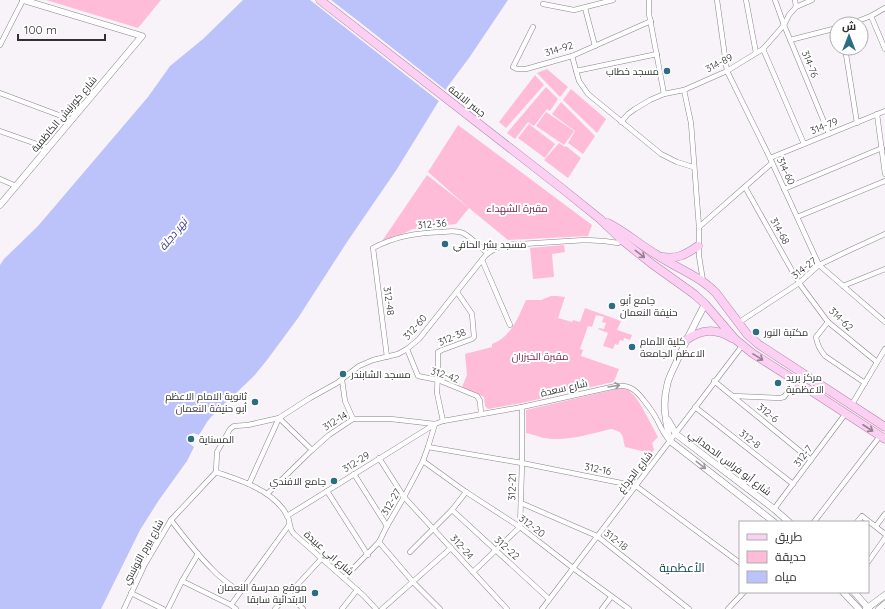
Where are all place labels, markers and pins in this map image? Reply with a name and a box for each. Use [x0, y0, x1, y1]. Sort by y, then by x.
place label: مسجد خطاب [606, 65, 659, 78]
marker: مسجد خطاب [662, 66, 672, 76]
place label: مسجد بشر الحافي [453, 238, 526, 252]
marker: مسجد بشر الحافي [440, 239, 450, 249]
place label: جامع أبو حنيفة النعمان [620, 294, 677, 319]
marker: جامع أبو حنيفة النعمان [607, 301, 617, 311]
place label: مكتبة النور [763, 326, 808, 339]
marker: مكتبة النور [751, 327, 761, 337]
place label: كلية الأمام الاعظم الجامعة [640, 335, 705, 361]
marker: كلية الأمام الاعظم الجامعة [627, 342, 637, 352]
place label: مسجد الشابندر [350, 368, 411, 381]
marker: مسجد الشابندر [338, 369, 348, 379]
place label: مركز بريد الاعظمية [786, 371, 824, 396]
marker: مركز بريد الاعظمية [773, 378, 783, 388]
place label: ثانوية الامام الاعظم أبو حنيفة النعمان [165, 390, 247, 415]
marker: ثانوية الامام الاعظم أبو حنيفة النعمان [250, 397, 260, 407]
place label: المسناية [199, 433, 234, 446]
marker: المسناية [186, 434, 196, 444]
place label: جامع الافندي [270, 475, 326, 489]
marker: جامع الافندي [329, 476, 339, 486]
place label: موقع مدرسة النعمان الابتدائية سابقا [217, 581, 307, 606]
marker: موقع مدرسة النعمان الابتدائية سابقا [310, 588, 320, 598]

